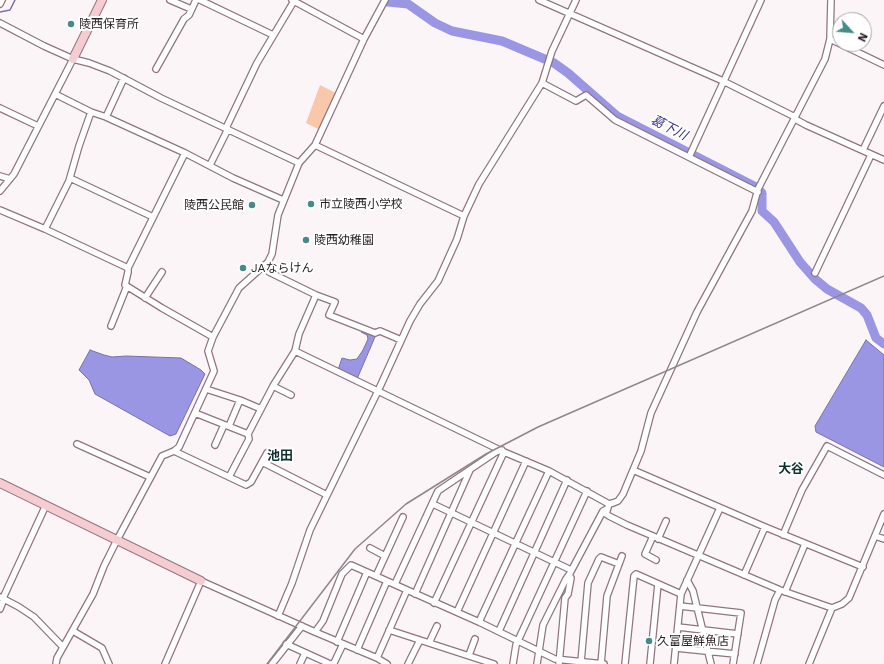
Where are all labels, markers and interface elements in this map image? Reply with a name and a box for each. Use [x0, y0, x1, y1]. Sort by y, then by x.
north arrow [832, 12, 872, 52]
place label: 陵西保育所 [79, 17, 139, 31]
marker: 陵西保育所 [66, 19, 76, 29]
text: N [855, 31, 870, 44]
water label: 葛下川 [648, 112, 690, 144]
place label: 市立陵西小学校 [319, 197, 403, 211]
place label: 陵西公民館 [184, 198, 244, 212]
marker: 市立陵西小学校 [306, 199, 316, 209]
marker: 陵西公民館 [247, 200, 257, 210]
place label: 陵西幼稚園 [314, 233, 374, 247]
marker: 陵西幼稚園 [301, 235, 311, 245]
place label: JAならけん [251, 261, 313, 275]
marker: JAならけん [238, 263, 248, 273]
district label: 池田 [267, 448, 293, 464]
district label: 大谷 [778, 461, 804, 477]
place label: 久富屋鮮魚店 [657, 634, 729, 648]
marker: 久富屋鮮魚店 [644, 636, 654, 646]

